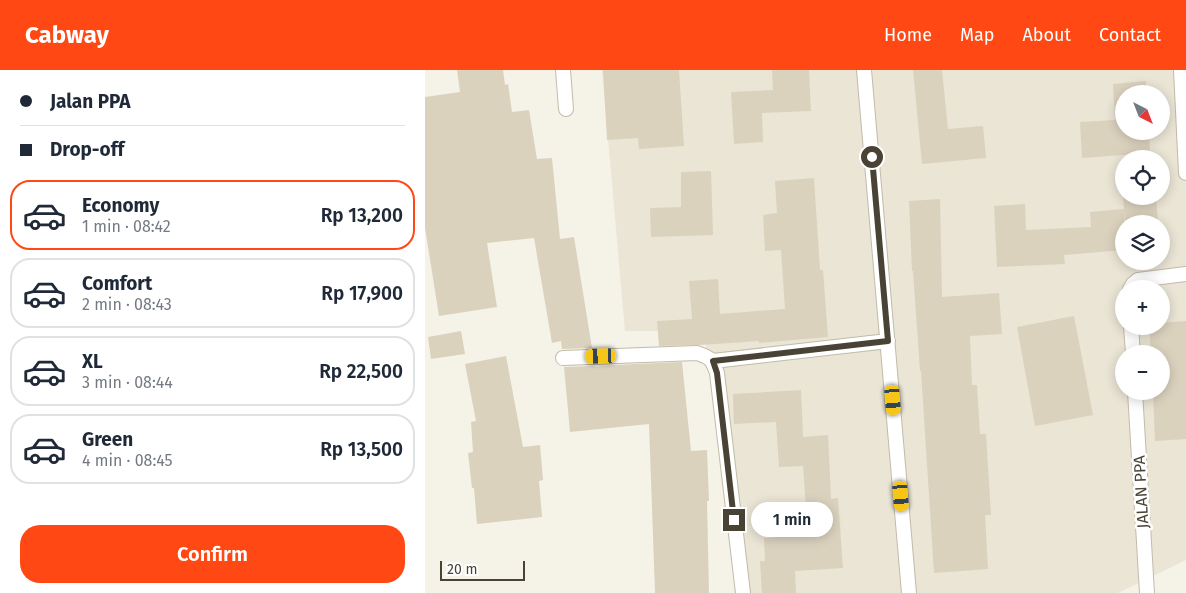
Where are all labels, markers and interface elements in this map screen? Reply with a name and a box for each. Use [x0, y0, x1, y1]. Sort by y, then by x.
text: Cabway [25, 21, 109, 49]
text: Home [884, 24, 932, 46]
text: Map [960, 24, 994, 46]
text: About [1022, 24, 1071, 46]
text: Contact [1099, 24, 1161, 46]
north arrow [1115, 85, 1170, 140]
map controls [1115, 85, 1170, 400]
text: Jalan PPA [50, 90, 131, 113]
text: Drop-off [50, 138, 124, 161]
route start [861, 146, 883, 168]
button: locate [1115, 150, 1170, 205]
icon: car [22, 193, 67, 238]
text: Economy [82, 194, 159, 217]
text: Rp 13,200 [321, 204, 403, 227]
button: layers [1115, 215, 1170, 270]
text: 1 min · 08:42 [82, 217, 171, 236]
icon: car [22, 271, 67, 316]
text: Comfort [82, 272, 152, 295]
button: + [1115, 280, 1170, 335]
text: Rp 17,900 [321, 282, 403, 305]
text: 2 min · 08:43 [82, 295, 172, 314]
button: − [1115, 345, 1170, 400]
car [585, 348, 616, 364]
icon: car [22, 349, 67, 394]
text: XL [82, 350, 103, 373]
text: Rp 22,500 [319, 360, 403, 383]
text: 3 min · 08:44 [82, 373, 173, 392]
car [884, 384, 901, 416]
icon: car [22, 427, 67, 472]
text: Green [82, 428, 133, 451]
text: Rp 13,500 [320, 438, 403, 461]
text: 4 min · 08:45 [82, 451, 173, 470]
street label: JALAN PPA [1130, 454, 1152, 529]
car [892, 480, 909, 512]
callout: 1 min [751, 502, 834, 538]
route end [723, 509, 745, 531]
text: 1 min [773, 510, 811, 529]
button: Confirm [20, 525, 405, 583]
scale bar [440, 558, 525, 581]
text: 20 m [447, 561, 477, 578]

